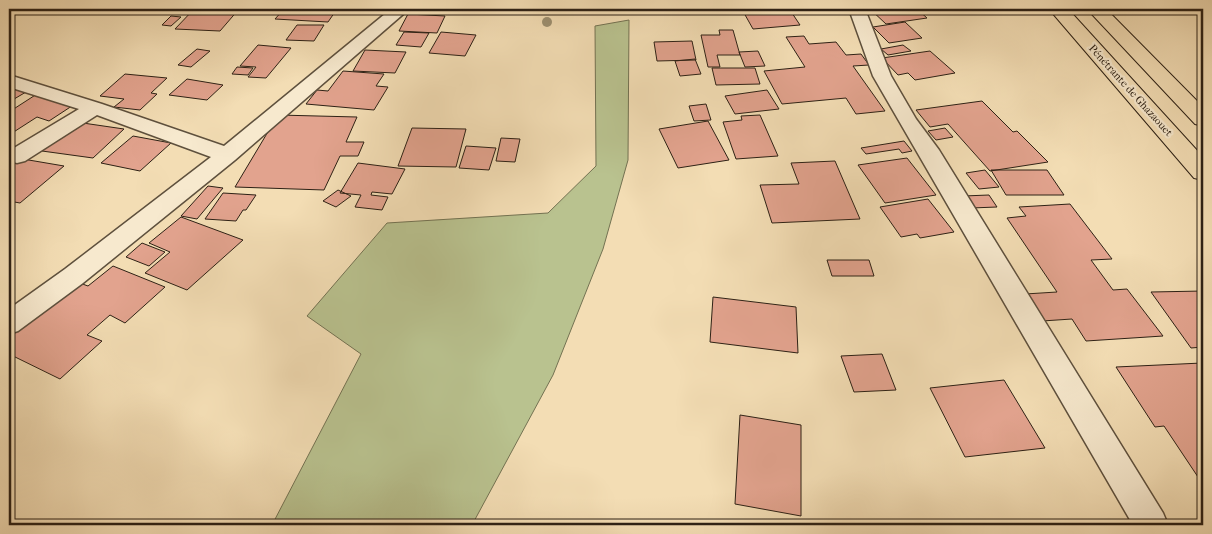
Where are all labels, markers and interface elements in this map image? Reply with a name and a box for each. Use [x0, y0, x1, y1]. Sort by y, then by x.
street label: Pénétrante de Ghazaouet [1086, 42, 1175, 139]

